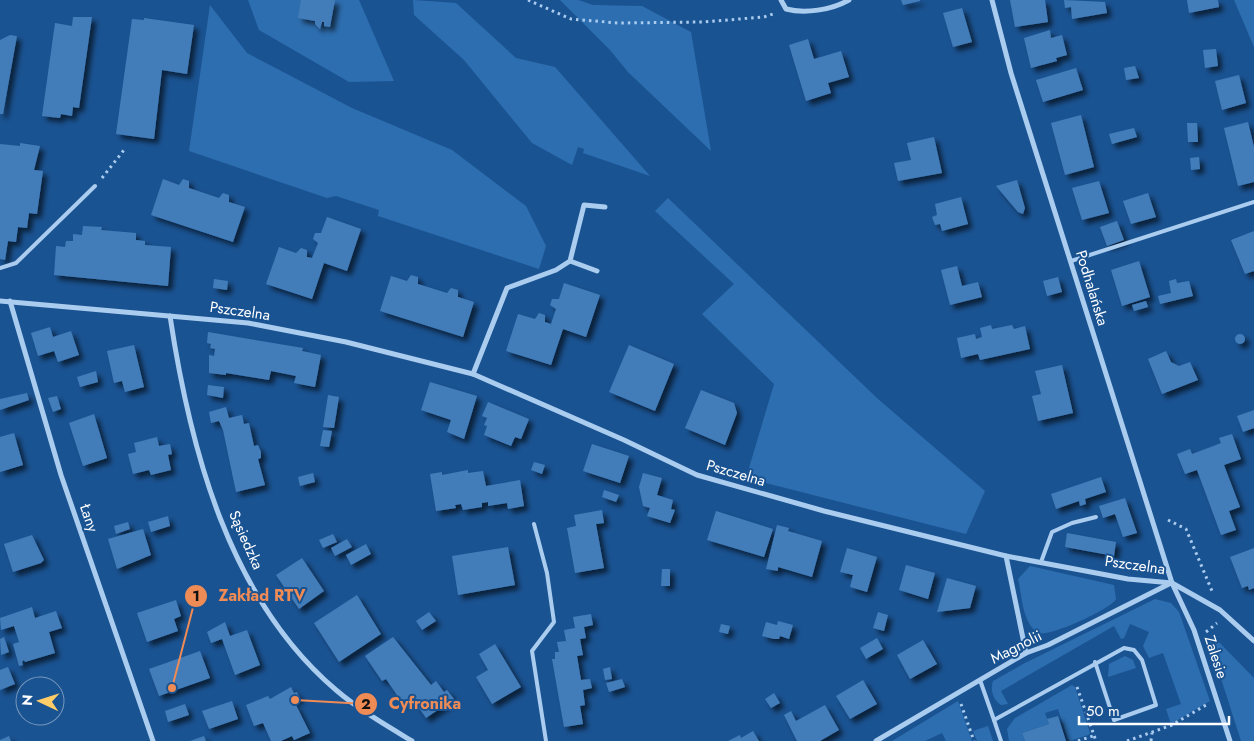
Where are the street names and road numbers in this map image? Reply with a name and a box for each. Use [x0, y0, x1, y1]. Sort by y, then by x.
street label: Podhalańska [1070, 247, 1114, 329]
street label: Pszczelna [208, 296, 272, 326]
street label: Pszczelna [704, 454, 768, 492]
street label: Łany [74, 500, 104, 535]
street label: Sąsiedzka [223, 507, 269, 573]
street label: Pszczelna [1103, 550, 1167, 580]
street label: Magnolii [986, 625, 1046, 669]
street label: Zalesie [1199, 633, 1233, 682]

